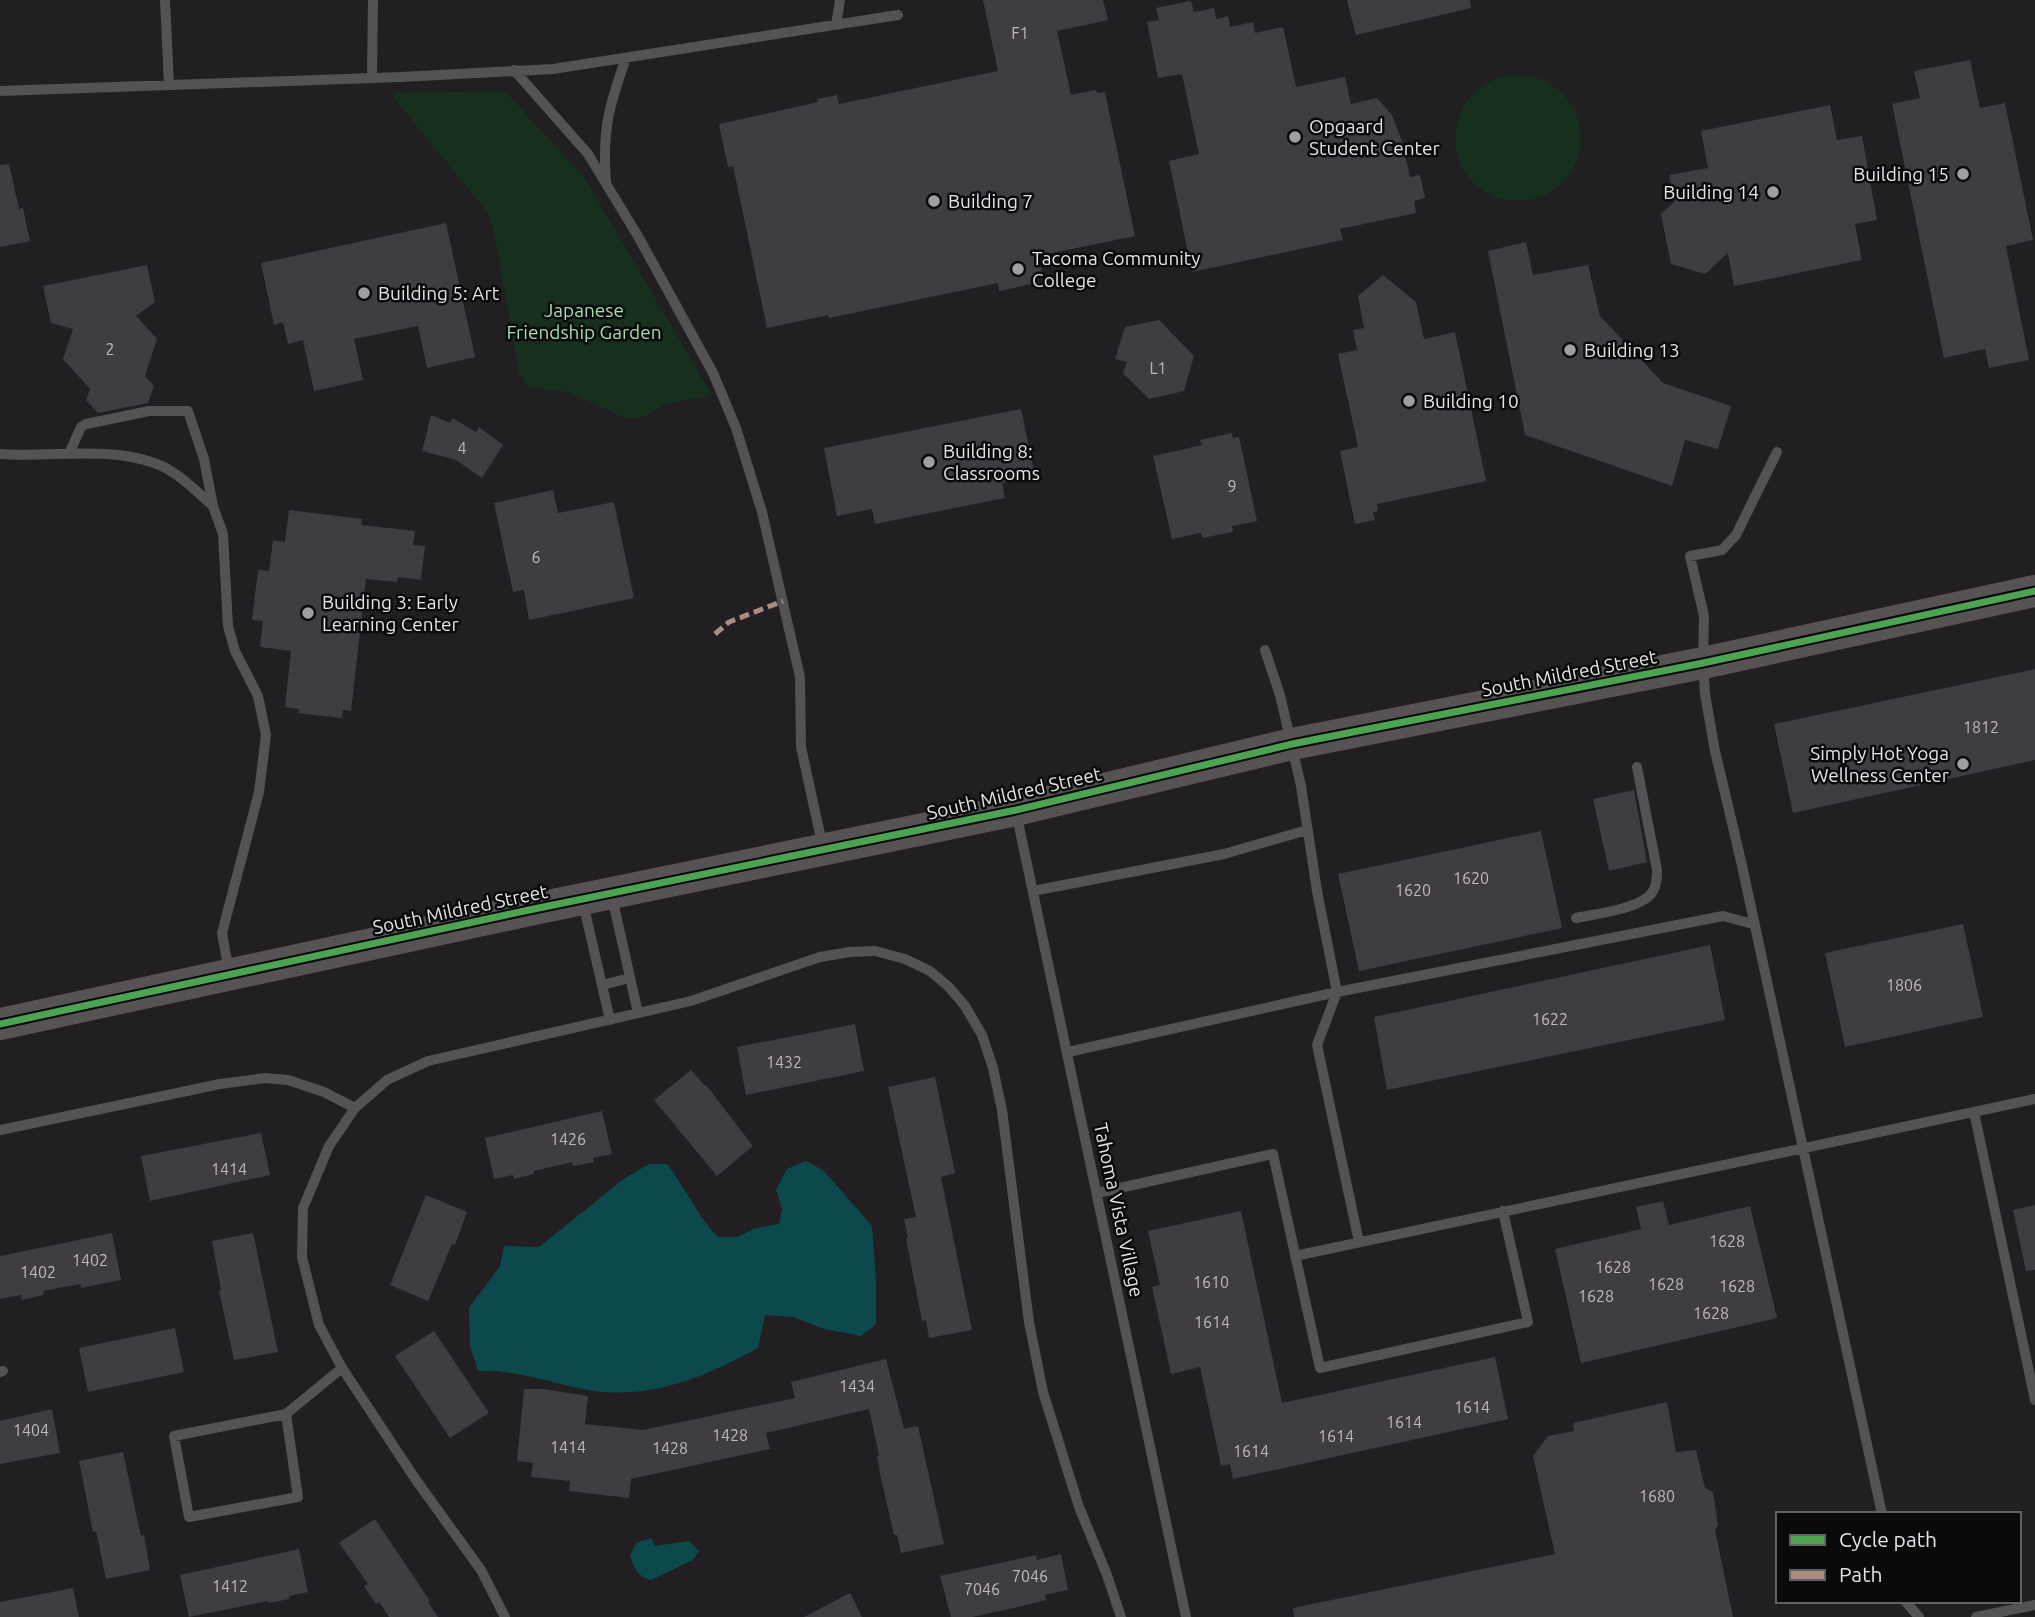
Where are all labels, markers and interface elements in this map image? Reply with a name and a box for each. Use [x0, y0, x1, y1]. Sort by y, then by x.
house number: F1 [1011, 24, 1029, 42]
place label: Opgaard Student Center [1309, 115, 1440, 159]
marker: Opgaard Student Center [1287, 129, 1303, 145]
place label: Building 15 [1853, 163, 1949, 185]
marker: Building 15 [1955, 166, 1971, 182]
place label: Building 14 [1663, 181, 1759, 203]
marker: Building 14 [1765, 184, 1781, 200]
place label: Building 7 [948, 190, 1033, 212]
marker: Building 7 [926, 193, 942, 209]
place label: Tacoma Community College [1032, 247, 1201, 291]
marker: Tacoma Community College [1010, 261, 1026, 277]
place label: Building 5: Art [378, 282, 500, 304]
marker: Building 5: Art [356, 285, 372, 301]
park label: Japanese Friendship Garden [506, 299, 662, 343]
place label: Building 13 [1584, 339, 1680, 361]
house number: 2 [105, 340, 115, 358]
marker: Building 13 [1562, 342, 1578, 358]
house number: L1 [1149, 359, 1167, 377]
place label: Building 10 [1423, 390, 1519, 412]
marker: Building 10 [1401, 393, 1417, 409]
house number: 4 [457, 439, 467, 457]
place label: Building 8: Classrooms [943, 440, 1040, 484]
marker: Building 8: Classrooms [921, 454, 937, 470]
house number: 9 [1227, 477, 1237, 495]
house number: 6 [531, 548, 541, 566]
place label: Building 3: Early Learning Center [322, 591, 459, 635]
marker: Building 3: Early Learning Center [300, 605, 316, 621]
street label: South Mildred Street [1480, 645, 1659, 701]
house number: 1812 [1963, 718, 1999, 736]
place label: Simply Hot Yoga Wellness Center [1810, 742, 1949, 786]
marker: Simply Hot Yoga Wellness Center [1955, 756, 1971, 772]
street label: South Mildred Street [925, 762, 1104, 824]
house number: 1620 [1453, 869, 1489, 887]
street label: South Mildred Street [371, 880, 550, 938]
house number: 1620 [1395, 881, 1431, 899]
house number: 1806 [1886, 976, 1922, 994]
house number: 1622 [1532, 1010, 1568, 1028]
house number: 1432 [766, 1053, 802, 1071]
street label: Tahoma Vista Village [1090, 1121, 1148, 1299]
house number: 1426 [550, 1130, 586, 1148]
house number: 1414 [211, 1160, 247, 1178]
house number: 1628 [1709, 1232, 1745, 1250]
house number: 1402 [72, 1251, 108, 1269]
house number: 1628 [1595, 1258, 1631, 1276]
house number: 1402 [20, 1263, 56, 1281]
house number: 1610 [1193, 1273, 1229, 1291]
house number: 1628 [1648, 1275, 1684, 1293]
house number: 1628 [1719, 1277, 1755, 1295]
house number: 1628 [1578, 1287, 1614, 1305]
house number: 1628 [1693, 1304, 1729, 1322]
house number: 1614 [1194, 1313, 1230, 1331]
house number: 1434 [839, 1377, 875, 1395]
house number: 1614 [1454, 1398, 1490, 1416]
house number: 1614 [1386, 1413, 1422, 1431]
house number: 1404 [13, 1421, 49, 1439]
house number: 1428 [712, 1426, 748, 1444]
house number: 1614 [1318, 1427, 1354, 1445]
house number: 1414 [550, 1438, 586, 1456]
house number: 1428 [652, 1439, 688, 1457]
house number: 1614 [1233, 1442, 1269, 1460]
house number: 1680 [1639, 1487, 1675, 1505]
legend [1776, 1512, 2021, 1603]
text: Cycle path [1839, 1527, 1937, 1551]
text: Path [1839, 1562, 1882, 1586]
house number: 7046 [1012, 1567, 1048, 1585]
house number: 1412 [212, 1577, 248, 1595]
house number: 7046 [964, 1580, 1000, 1598]

